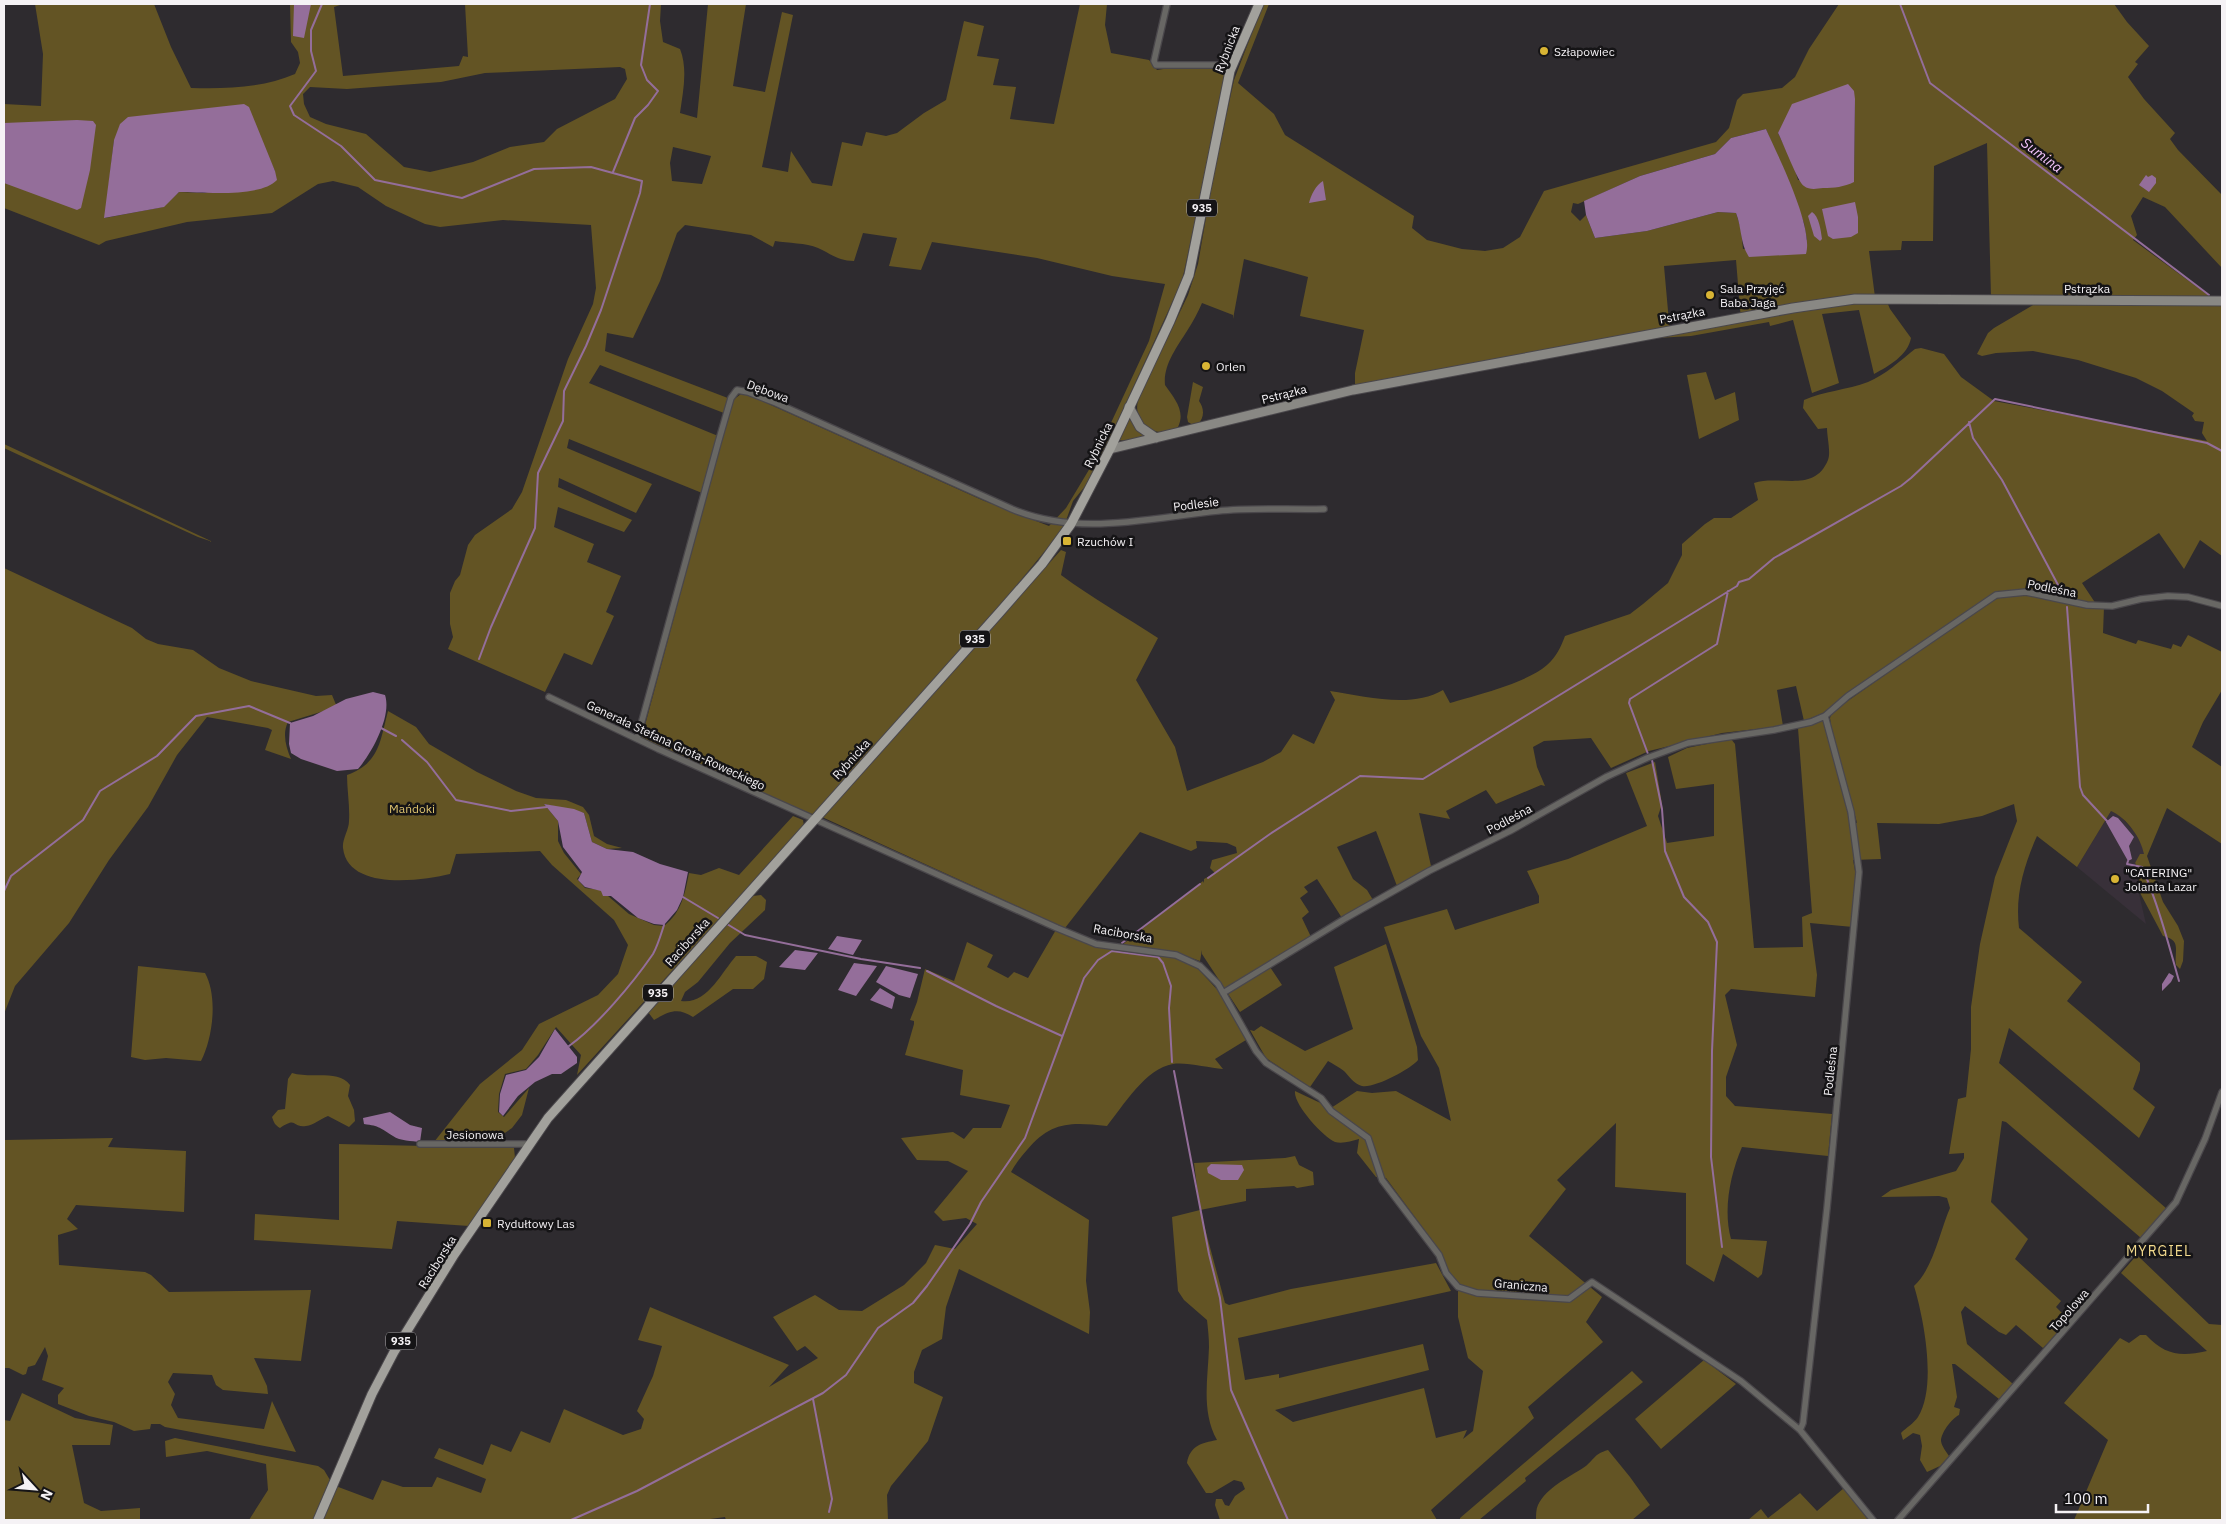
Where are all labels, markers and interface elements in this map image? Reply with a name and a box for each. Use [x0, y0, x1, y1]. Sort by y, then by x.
street label: Rybnicka [1211, 23, 1243, 75]
place label: Szłapowiec [1554, 44, 1615, 59]
marker: Szłapowiec [1538, 45, 1550, 57]
water label: Sumina [2018, 133, 2066, 177]
road number: 935 [1187, 200, 1217, 217]
place label: Sala Przyjęć Baba Jaga [1720, 281, 1785, 310]
street label: Pstrązka [2064, 281, 2111, 296]
marker: Sala Przyjęć Baba Jaga [1704, 289, 1716, 301]
street label: Pstrązka [1658, 303, 1707, 327]
place label: Orlen [1216, 359, 1246, 374]
marker: Orlen [1200, 360, 1212, 372]
street label: Dębowa [745, 376, 792, 406]
street label: Pstrązka [1260, 381, 1309, 407]
street label: Rybnicka [1080, 419, 1116, 470]
street label: Podlesie [1172, 494, 1220, 514]
place label: Rzuchów I [1077, 534, 1134, 549]
marker: Rzuchów I [1061, 535, 1073, 547]
street label: Podleśna [2026, 576, 2078, 600]
road number: 935 [960, 630, 990, 648]
street label: Generała Stefana Grota-Roweckiego [584, 697, 768, 793]
street label: Rybnicka [829, 735, 873, 782]
street label: Podleśna [1484, 800, 1535, 837]
park label: Mańdoki [389, 801, 435, 816]
place label: "CATERING" Jolanta Lazar [2125, 865, 2197, 894]
marker: "CATERING" Jolanta Lazar [2109, 873, 2121, 885]
street label: Raciborska [661, 914, 713, 969]
street label: Raciborska [1092, 920, 1154, 946]
road number: 935 [643, 984, 673, 1001]
street label: Podleśna [1820, 1045, 1840, 1096]
street label: Jesionowa [446, 1127, 504, 1142]
place label: Rydułtowy Las [497, 1216, 575, 1231]
marker: Rydułtowy Las [481, 1217, 493, 1229]
street label: Raciborska [415, 1232, 459, 1291]
district label: MYRGIEL [2126, 1242, 2192, 1260]
street label: Graniczna [1494, 1275, 1549, 1295]
street label: Topolowa [2046, 1285, 2092, 1335]
road number: 935 [386, 1332, 416, 1350]
north arrow [10, 1464, 60, 1514]
scale bar [2056, 1482, 2148, 1514]
text: N [36, 1486, 57, 1503]
text: 100 m [2064, 1489, 2108, 1508]

